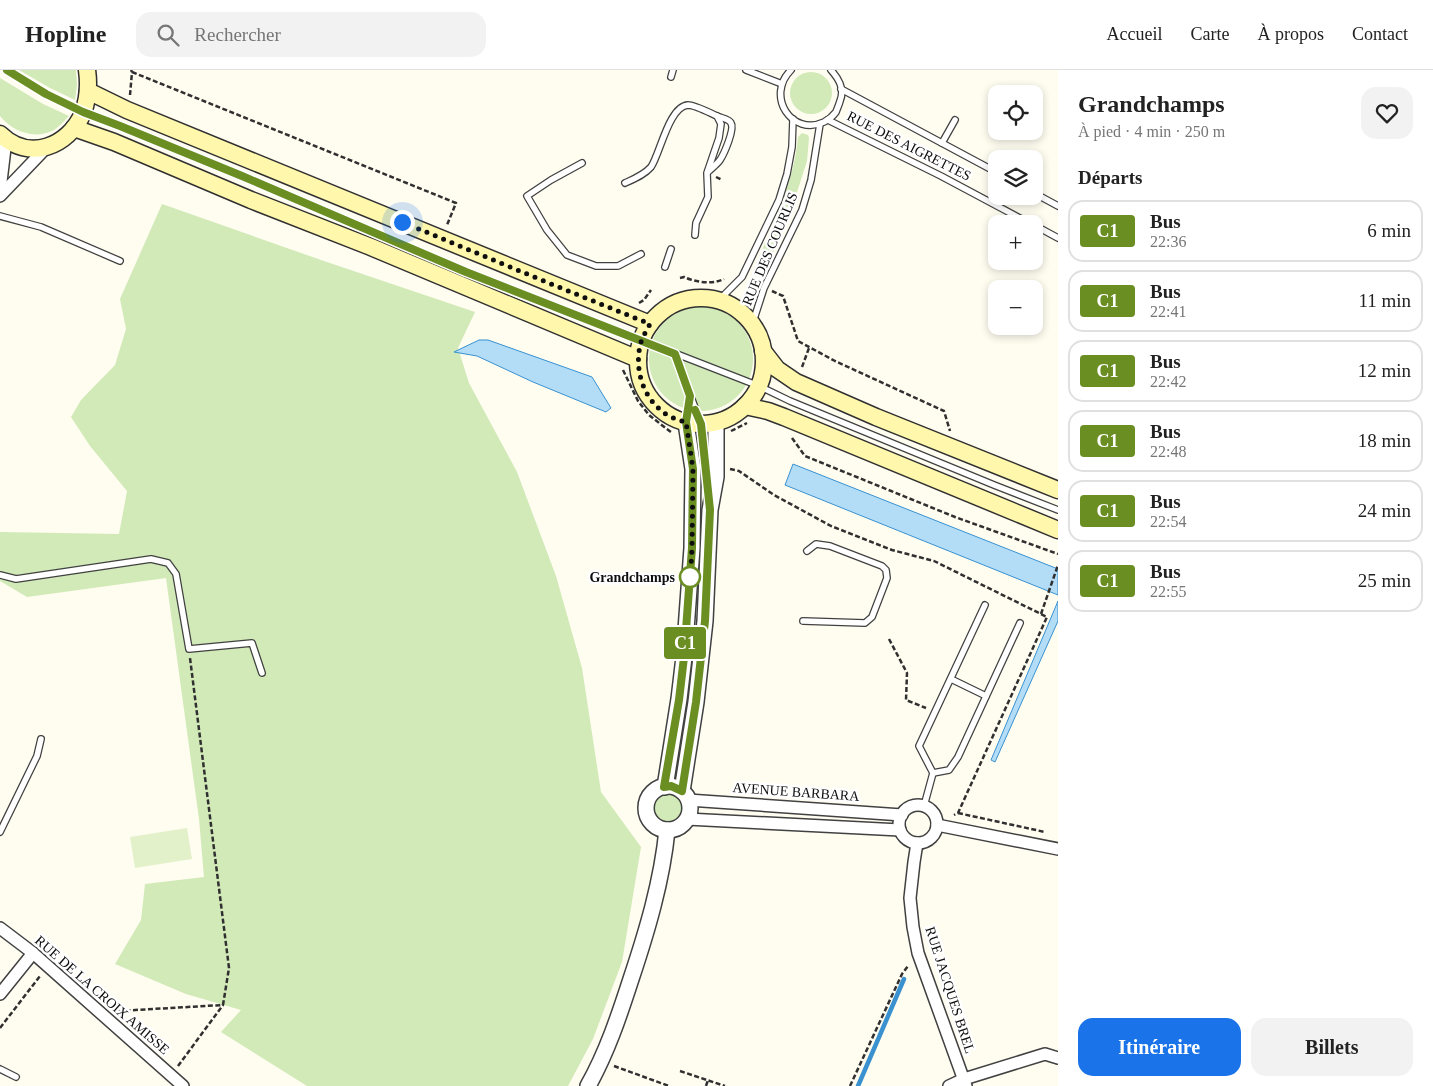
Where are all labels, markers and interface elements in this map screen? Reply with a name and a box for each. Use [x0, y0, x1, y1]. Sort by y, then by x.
search box [136, 12, 486, 57]
text: Hopline [25, 21, 106, 47]
icon: search [154, 21, 182, 49]
text: Rechercher [194, 24, 281, 45]
text: Accueil [1107, 24, 1163, 44]
text: Carte [1191, 24, 1230, 44]
text: À propos [1258, 24, 1324, 44]
text: Contact [1352, 24, 1408, 44]
map controls [988, 85, 1043, 335]
button: locate [988, 85, 1043, 140]
button: heart [1361, 87, 1413, 139]
text: Grandchamps [1078, 91, 1225, 117]
street label: RUE DES AIGRETTES [845, 108, 973, 184]
text: À pied · 4 min · 250 m [1078, 123, 1225, 140]
button: layers [988, 150, 1043, 205]
text: Départs [1078, 167, 1142, 188]
street label: RUE DES COURLIS [739, 190, 801, 308]
your location [390, 210, 415, 235]
text: Bus [1150, 211, 1181, 232]
button: + [988, 215, 1043, 270]
text: 6 min [1367, 220, 1411, 241]
text: C1 [1097, 221, 1119, 241]
text: 22:36 [1150, 233, 1186, 250]
button: − [988, 280, 1043, 335]
text: Bus [1150, 281, 1181, 302]
text: 11 min [1358, 290, 1411, 311]
text: C1 [1097, 291, 1119, 311]
text: 22:41 [1150, 303, 1186, 320]
text: Bus [1150, 351, 1181, 372]
text: 12 min [1358, 360, 1411, 381]
text: C1 [1097, 361, 1119, 381]
text: 22:42 [1150, 373, 1186, 390]
text: Bus [1150, 421, 1181, 442]
text: 18 min [1358, 430, 1411, 451]
text: C1 [1097, 431, 1119, 451]
text: 22:48 [1150, 443, 1186, 460]
text: Bus [1150, 491, 1181, 512]
text: 24 min [1358, 500, 1411, 521]
text: C1 [1097, 501, 1119, 521]
text: 22:54 [1150, 513, 1186, 530]
text: Bus [1150, 561, 1181, 582]
marker: Grandchamps [679, 566, 701, 588]
place label: Grandchamps [589, 570, 676, 585]
text: 25 min [1358, 570, 1411, 591]
text: C1 [1097, 571, 1119, 591]
text: 22:55 [1150, 583, 1186, 600]
line badge: C1 [662, 627, 708, 659]
text: C1 [674, 633, 696, 653]
street label: AVENUE BARBARA [732, 780, 861, 804]
street label: RUE JACQUES BREL [922, 925, 978, 1055]
street label: RUE DE LA CROIX AMISSE [32, 933, 172, 1057]
button: Itinéraire [1078, 1018, 1241, 1076]
button: Billets [1251, 1018, 1413, 1076]

